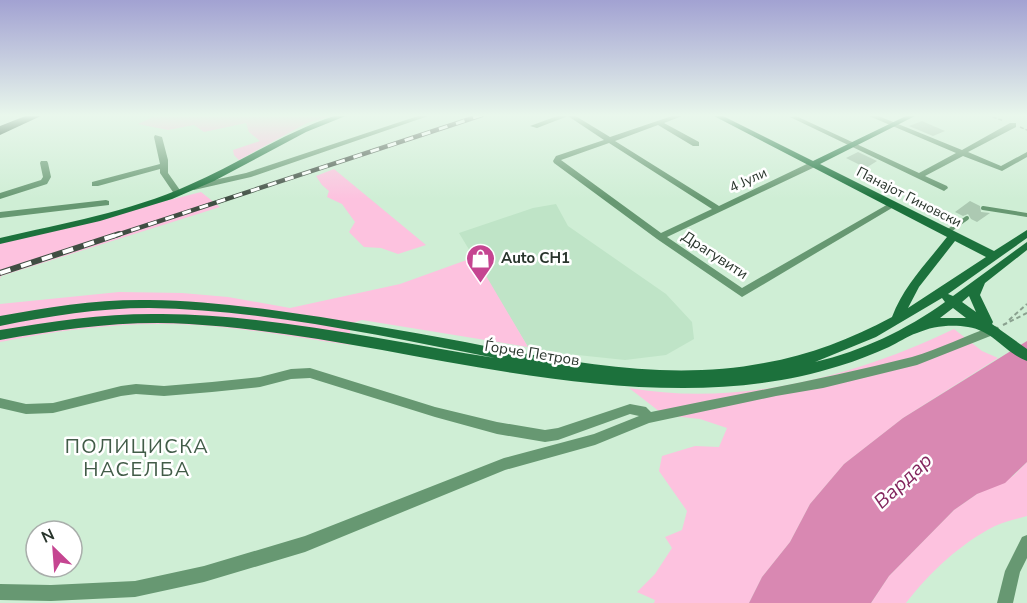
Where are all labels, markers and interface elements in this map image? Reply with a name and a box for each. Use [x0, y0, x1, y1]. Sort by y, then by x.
street label: Панајот Гиновски [853, 162, 965, 232]
street label: 4 Јули [726, 163, 770, 197]
street label: Драгувити [678, 226, 752, 284]
shop icon: Auto CH1 [464, 242, 496, 284]
place label: Auto CH1 [501, 248, 570, 268]
street label: Ѓорче Петров [483, 336, 581, 370]
district label: ПОЛИЦИСКА НАСЕЛБА [65, 433, 209, 483]
water label: Вардар [868, 447, 938, 515]
north arrow [24, 519, 84, 579]
text: N [38, 524, 58, 549]

